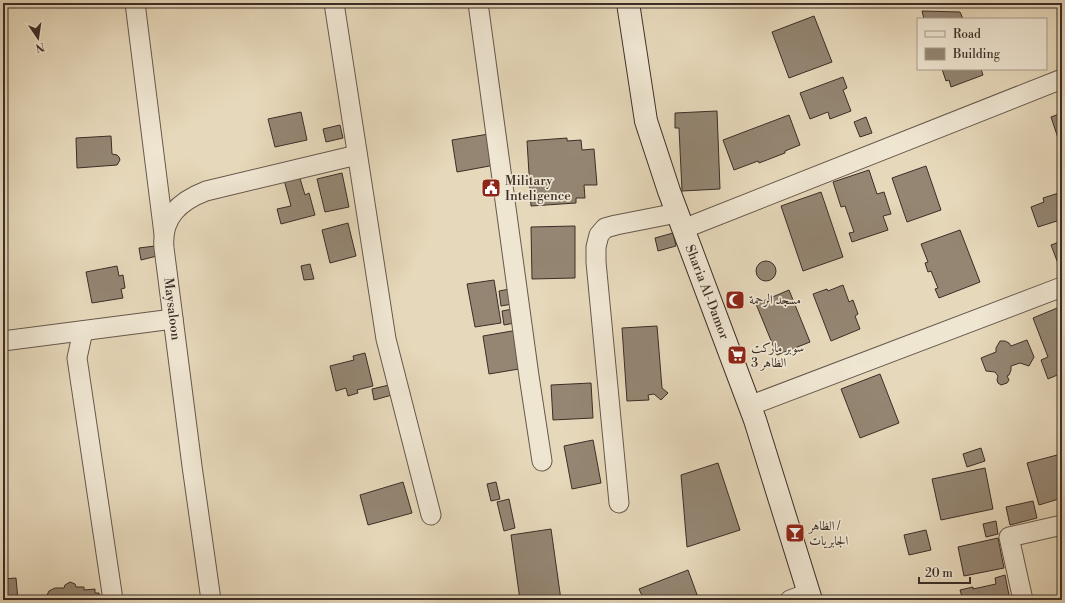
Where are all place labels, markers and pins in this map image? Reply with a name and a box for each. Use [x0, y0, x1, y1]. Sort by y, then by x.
place label: Military Inteligence [505, 173, 571, 204]
public building icon: Military Inteligence [480, 177, 502, 199]
mosque icon: مسجد الرحمة [724, 289, 746, 311]
place label: مسجد الرحمة [749, 292, 801, 308]
place label: سوبر ماركت الظاهر 3 [751, 340, 804, 371]
supermarket icon: سوبر ماركت الظاهر 3 [726, 344, 748, 366]
place label: الظاهر / الجابريات [807, 518, 848, 549]
bar icon: الظاهر / الجابريات [784, 522, 806, 544]

